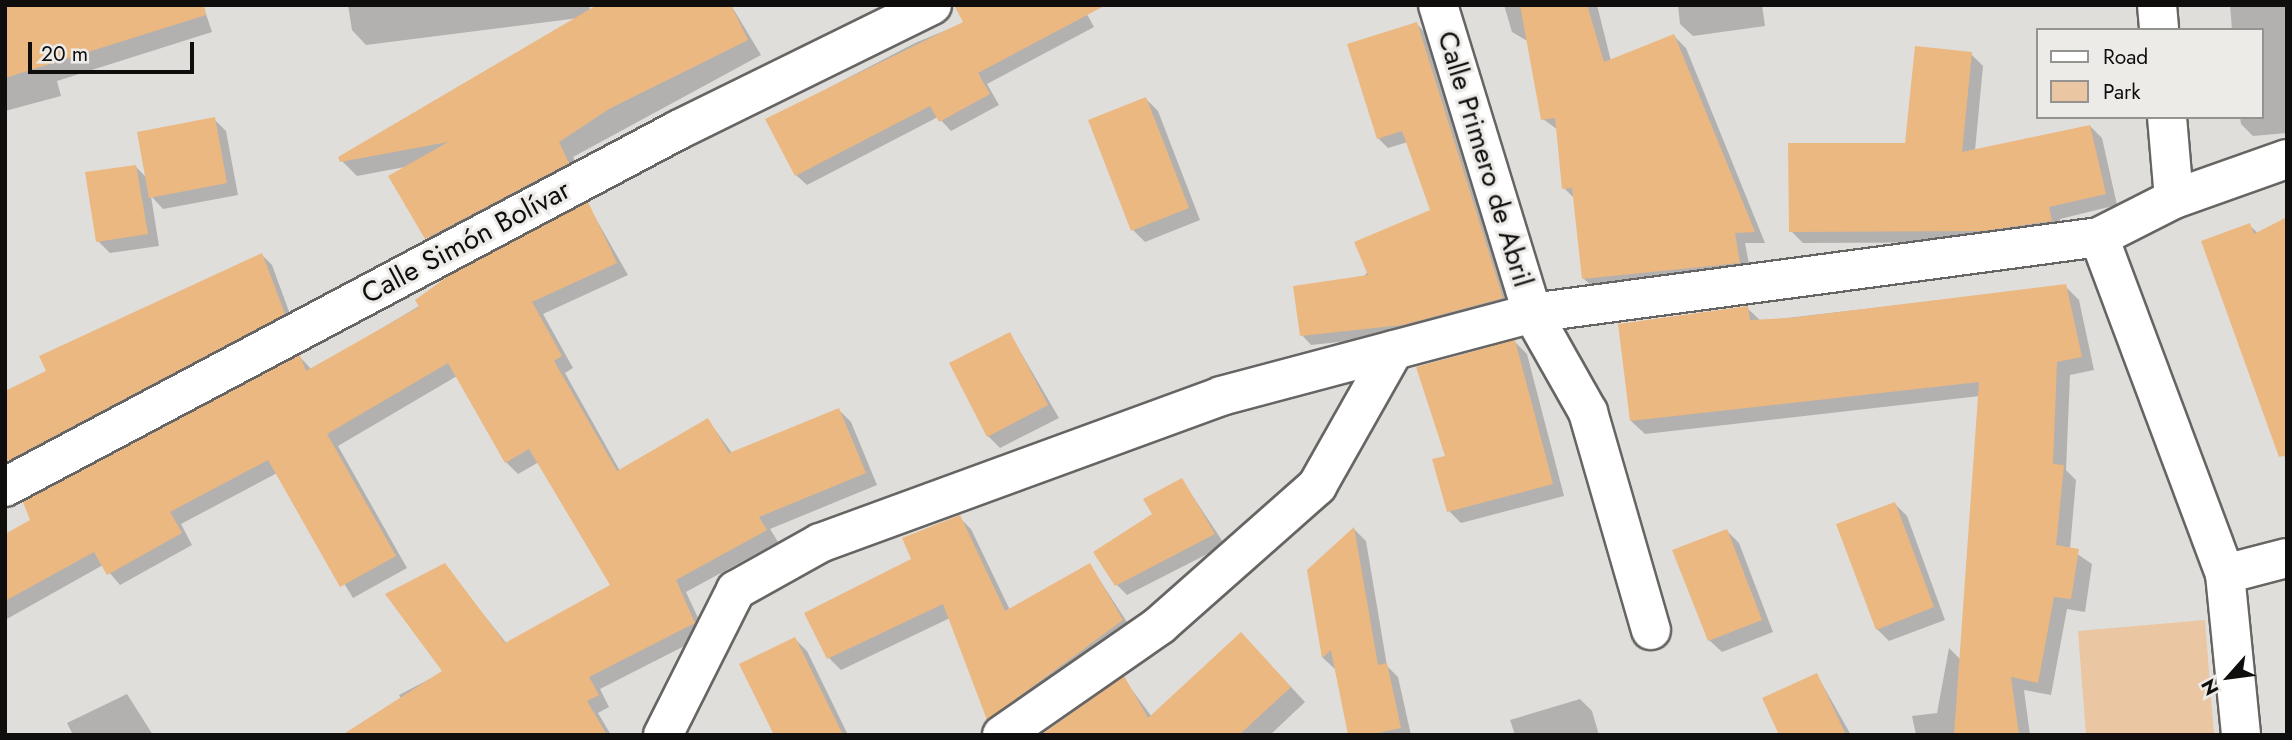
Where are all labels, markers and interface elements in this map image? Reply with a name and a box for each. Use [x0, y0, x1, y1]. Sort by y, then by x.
street label: Calle Primero de Abril [1430, 27, 1540, 291]
scale bar [32, 28, 198, 72]
legend [2036, 28, 2264, 119]
text: 20 m [41, 39, 88, 69]
text: Road [2103, 42, 2148, 72]
text: Park [2103, 77, 2140, 107]
street label: Calle Simón Bolívar [356, 173, 576, 311]
north arrow [2194, 642, 2264, 712]
text: N [2195, 674, 2225, 700]

